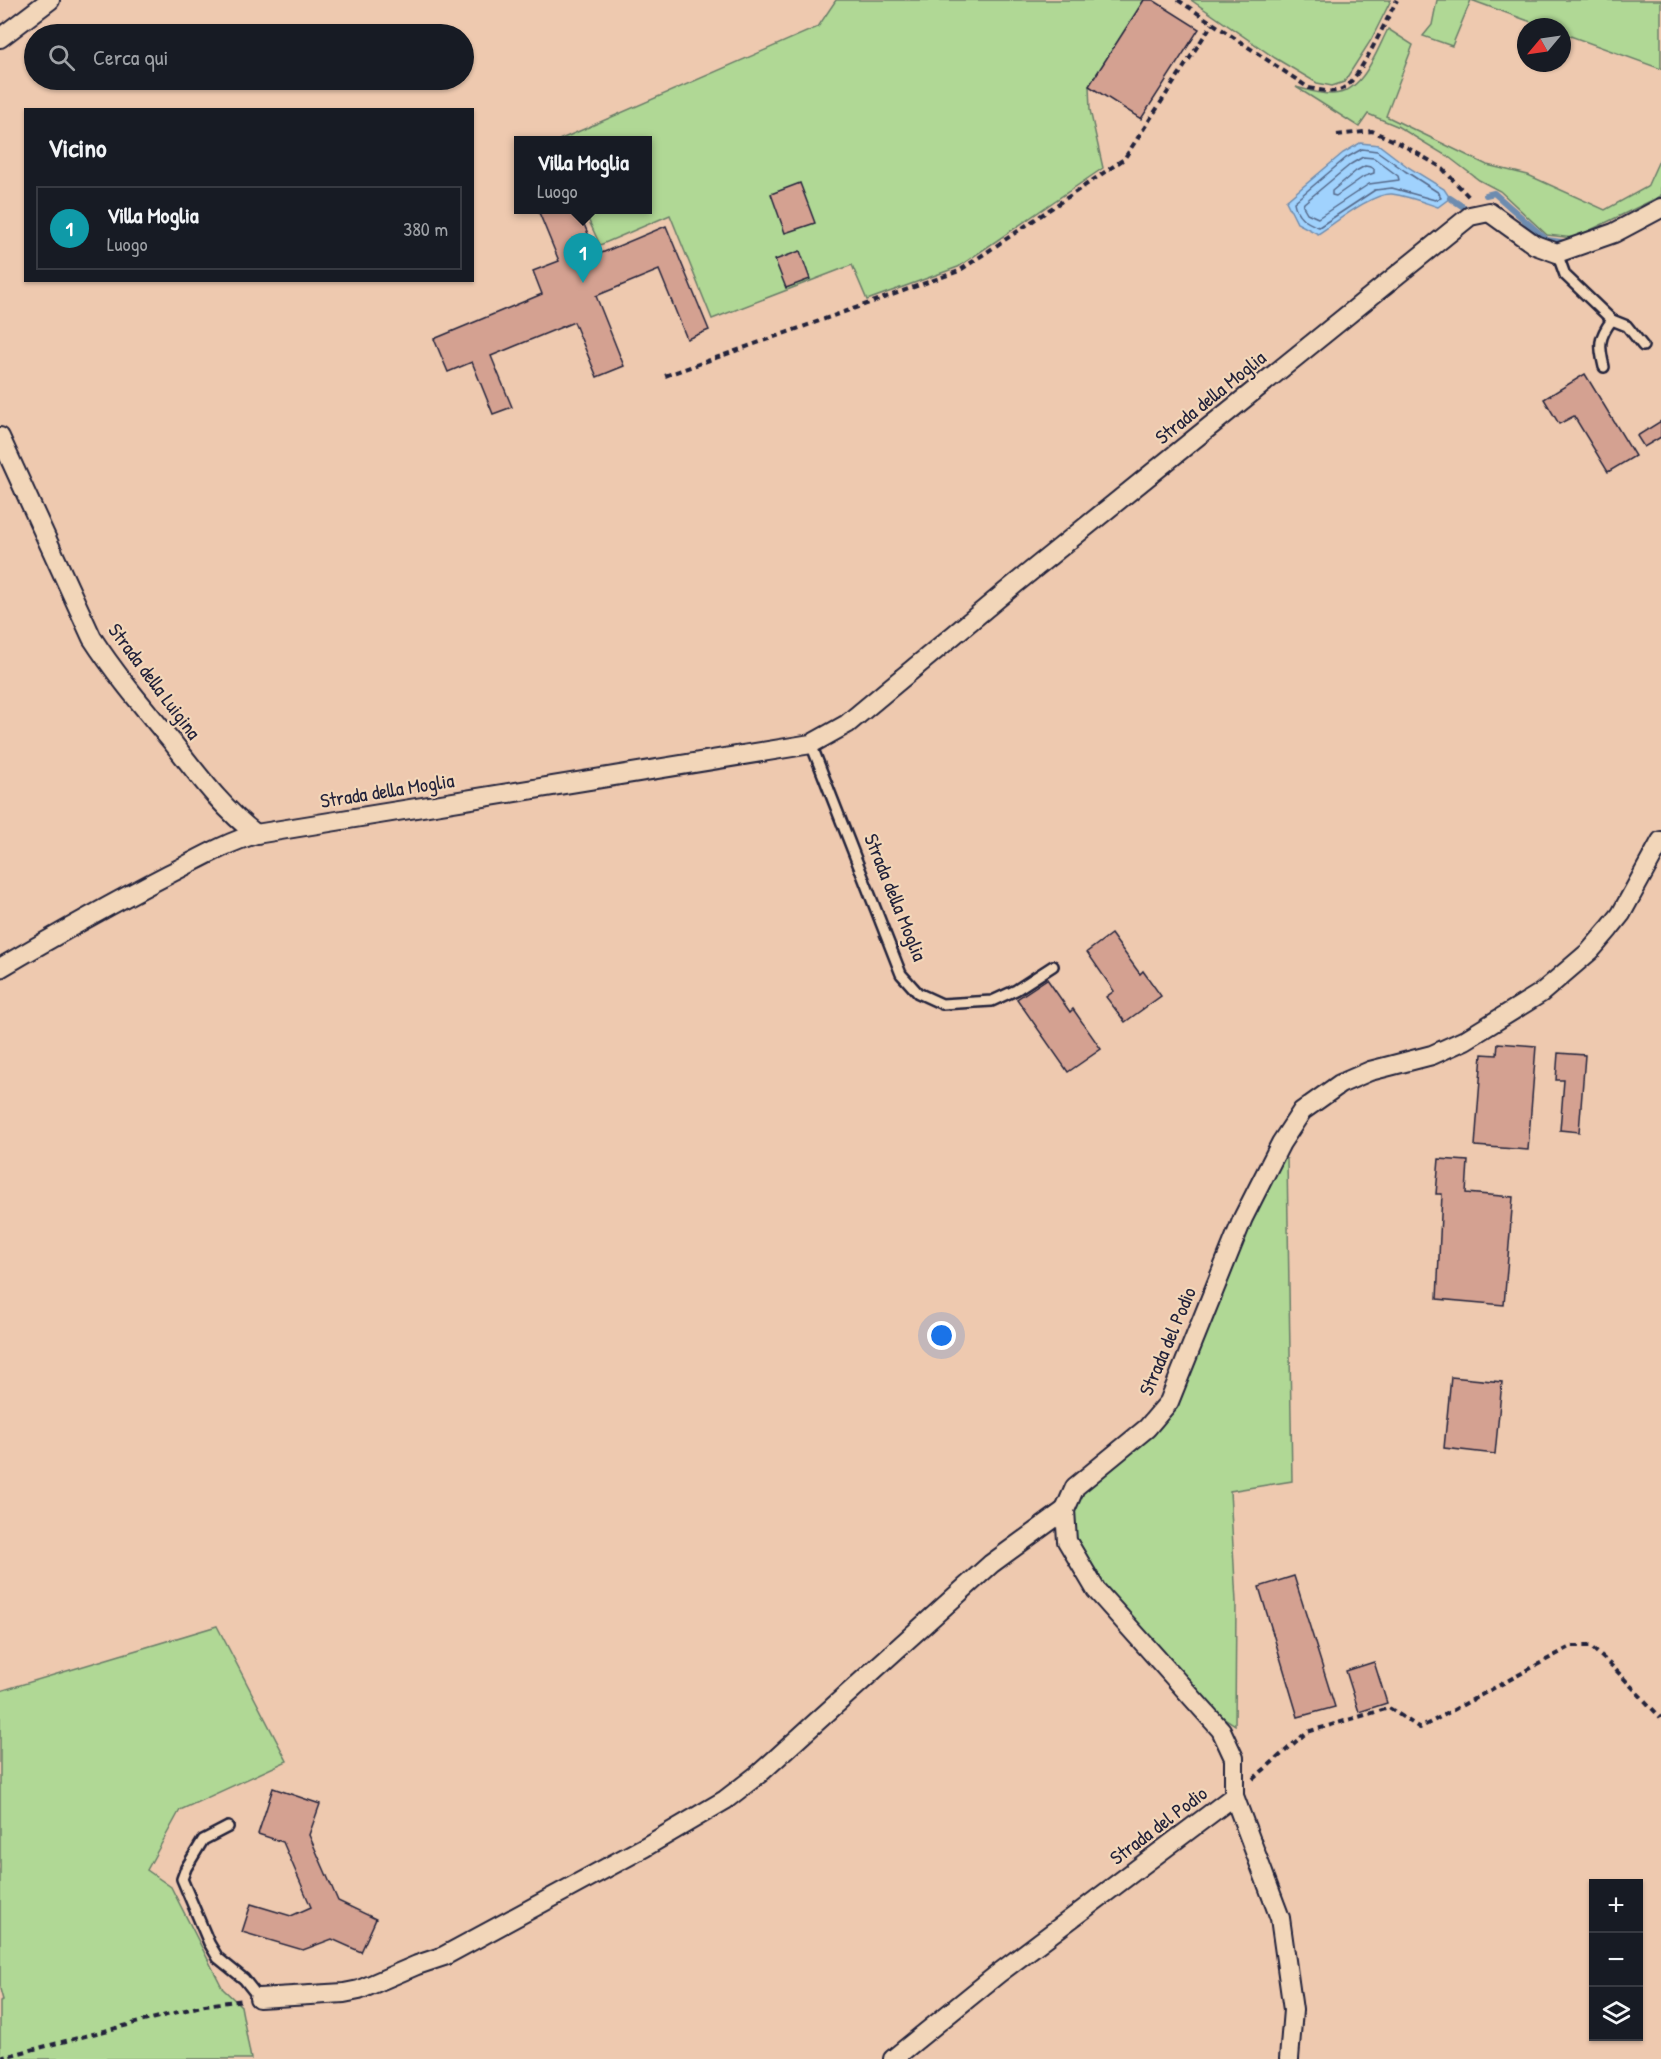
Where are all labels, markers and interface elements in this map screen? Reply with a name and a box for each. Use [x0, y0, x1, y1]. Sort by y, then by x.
north arrow [1517, 18, 1571, 72]
search box [24, 24, 474, 90]
icon: search [45, 41, 78, 74]
text: Cerca qui [93, 42, 168, 72]
text: Vicino [48, 130, 107, 165]
popup [514, 136, 652, 214]
text: Villa Moglia [537, 147, 629, 177]
text: Luogo [537, 177, 578, 204]
text: Villa Moglia [107, 200, 199, 230]
text: 1 [66, 215, 73, 242]
text: 380 m [403, 215, 448, 242]
text: Luogo [107, 230, 147, 257]
pin: 1 [564, 234, 602, 283]
street label: Strada della Moglia [1149, 344, 1271, 450]
street label: Strada della Luigina [102, 617, 208, 745]
street label: Strada della Moglia [318, 766, 456, 814]
street label: Strada della Moglia [858, 829, 934, 965]
street label: Strada del Podio [1132, 1283, 1202, 1399]
your location [927, 1321, 956, 1350]
street label: Strada del Podio [1104, 1779, 1212, 1871]
map controls [1589, 1879, 1643, 2041]
button: + [1589, 1879, 1643, 1933]
button: − [1589, 1933, 1643, 1987]
button: layers [1589, 1987, 1643, 2041]

